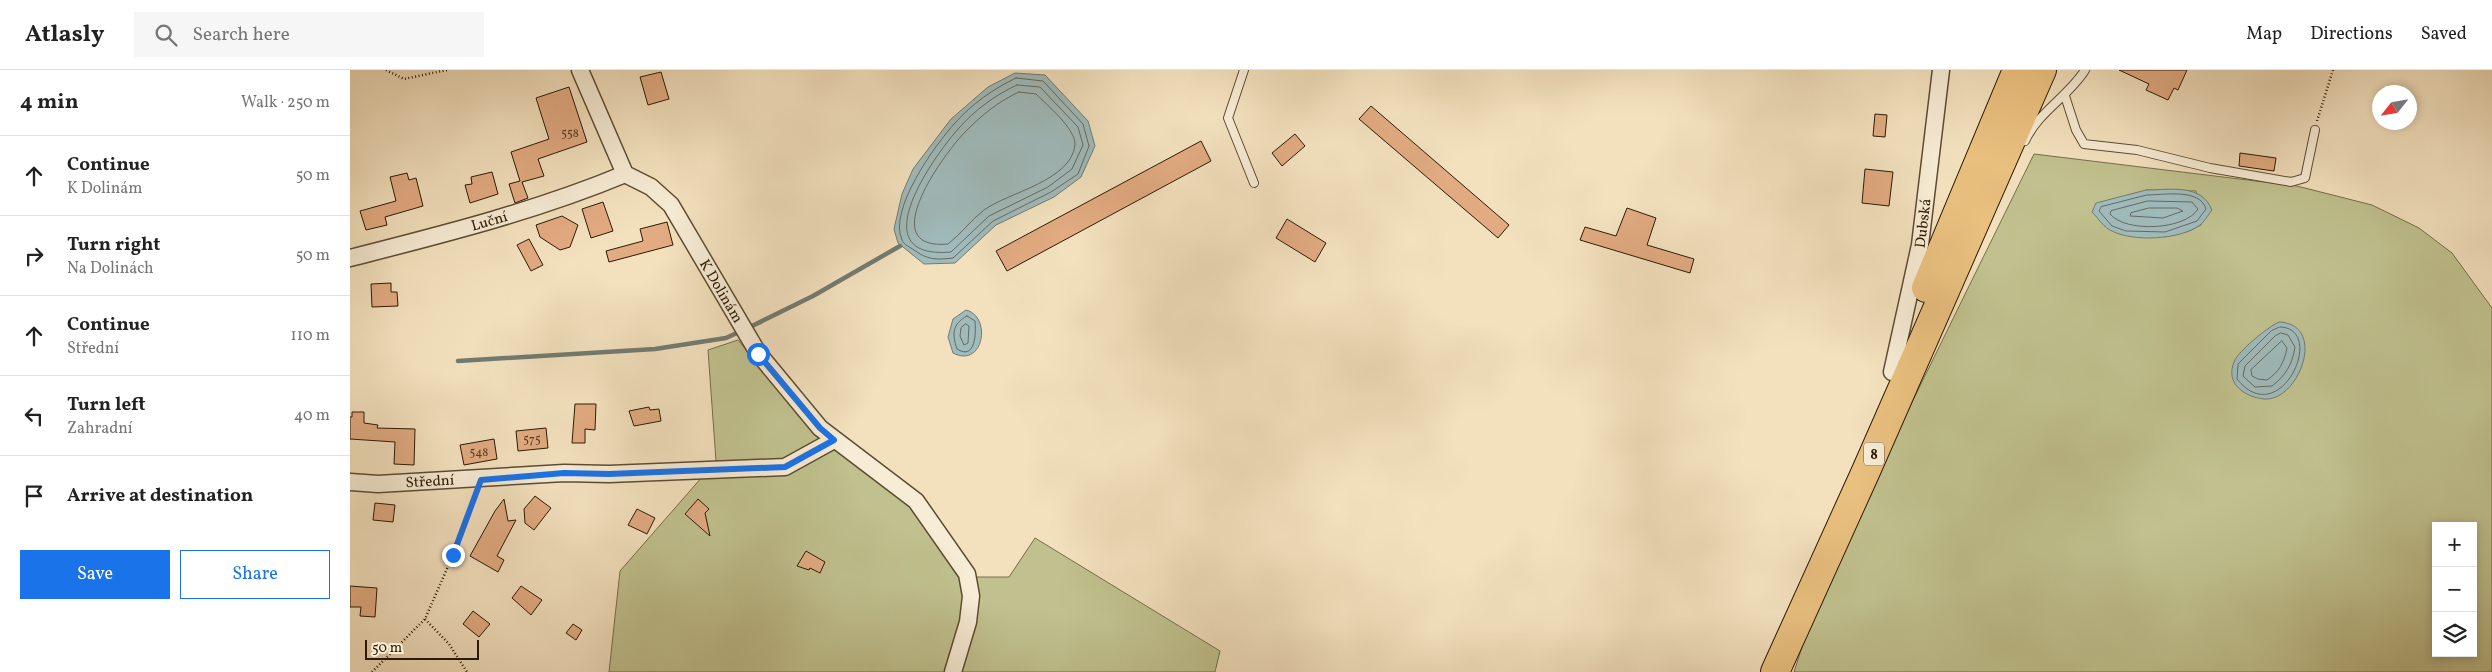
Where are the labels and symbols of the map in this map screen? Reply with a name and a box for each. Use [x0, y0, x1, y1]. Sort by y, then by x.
north arrow [2372, 85, 2417, 130]
house number: 558 [561, 126, 579, 142]
street label: Dubská [1911, 197, 1937, 249]
street label: Luční [469, 207, 511, 238]
street label: K Dolinám [693, 256, 747, 328]
route start [747, 343, 770, 366]
house number: 575 [523, 432, 541, 448]
road number: 8 [1864, 442, 1884, 466]
house number: 548 [470, 445, 488, 461]
street label: Střední [405, 470, 455, 494]
route end [442, 544, 465, 567]
scale bar [365, 637, 479, 660]

